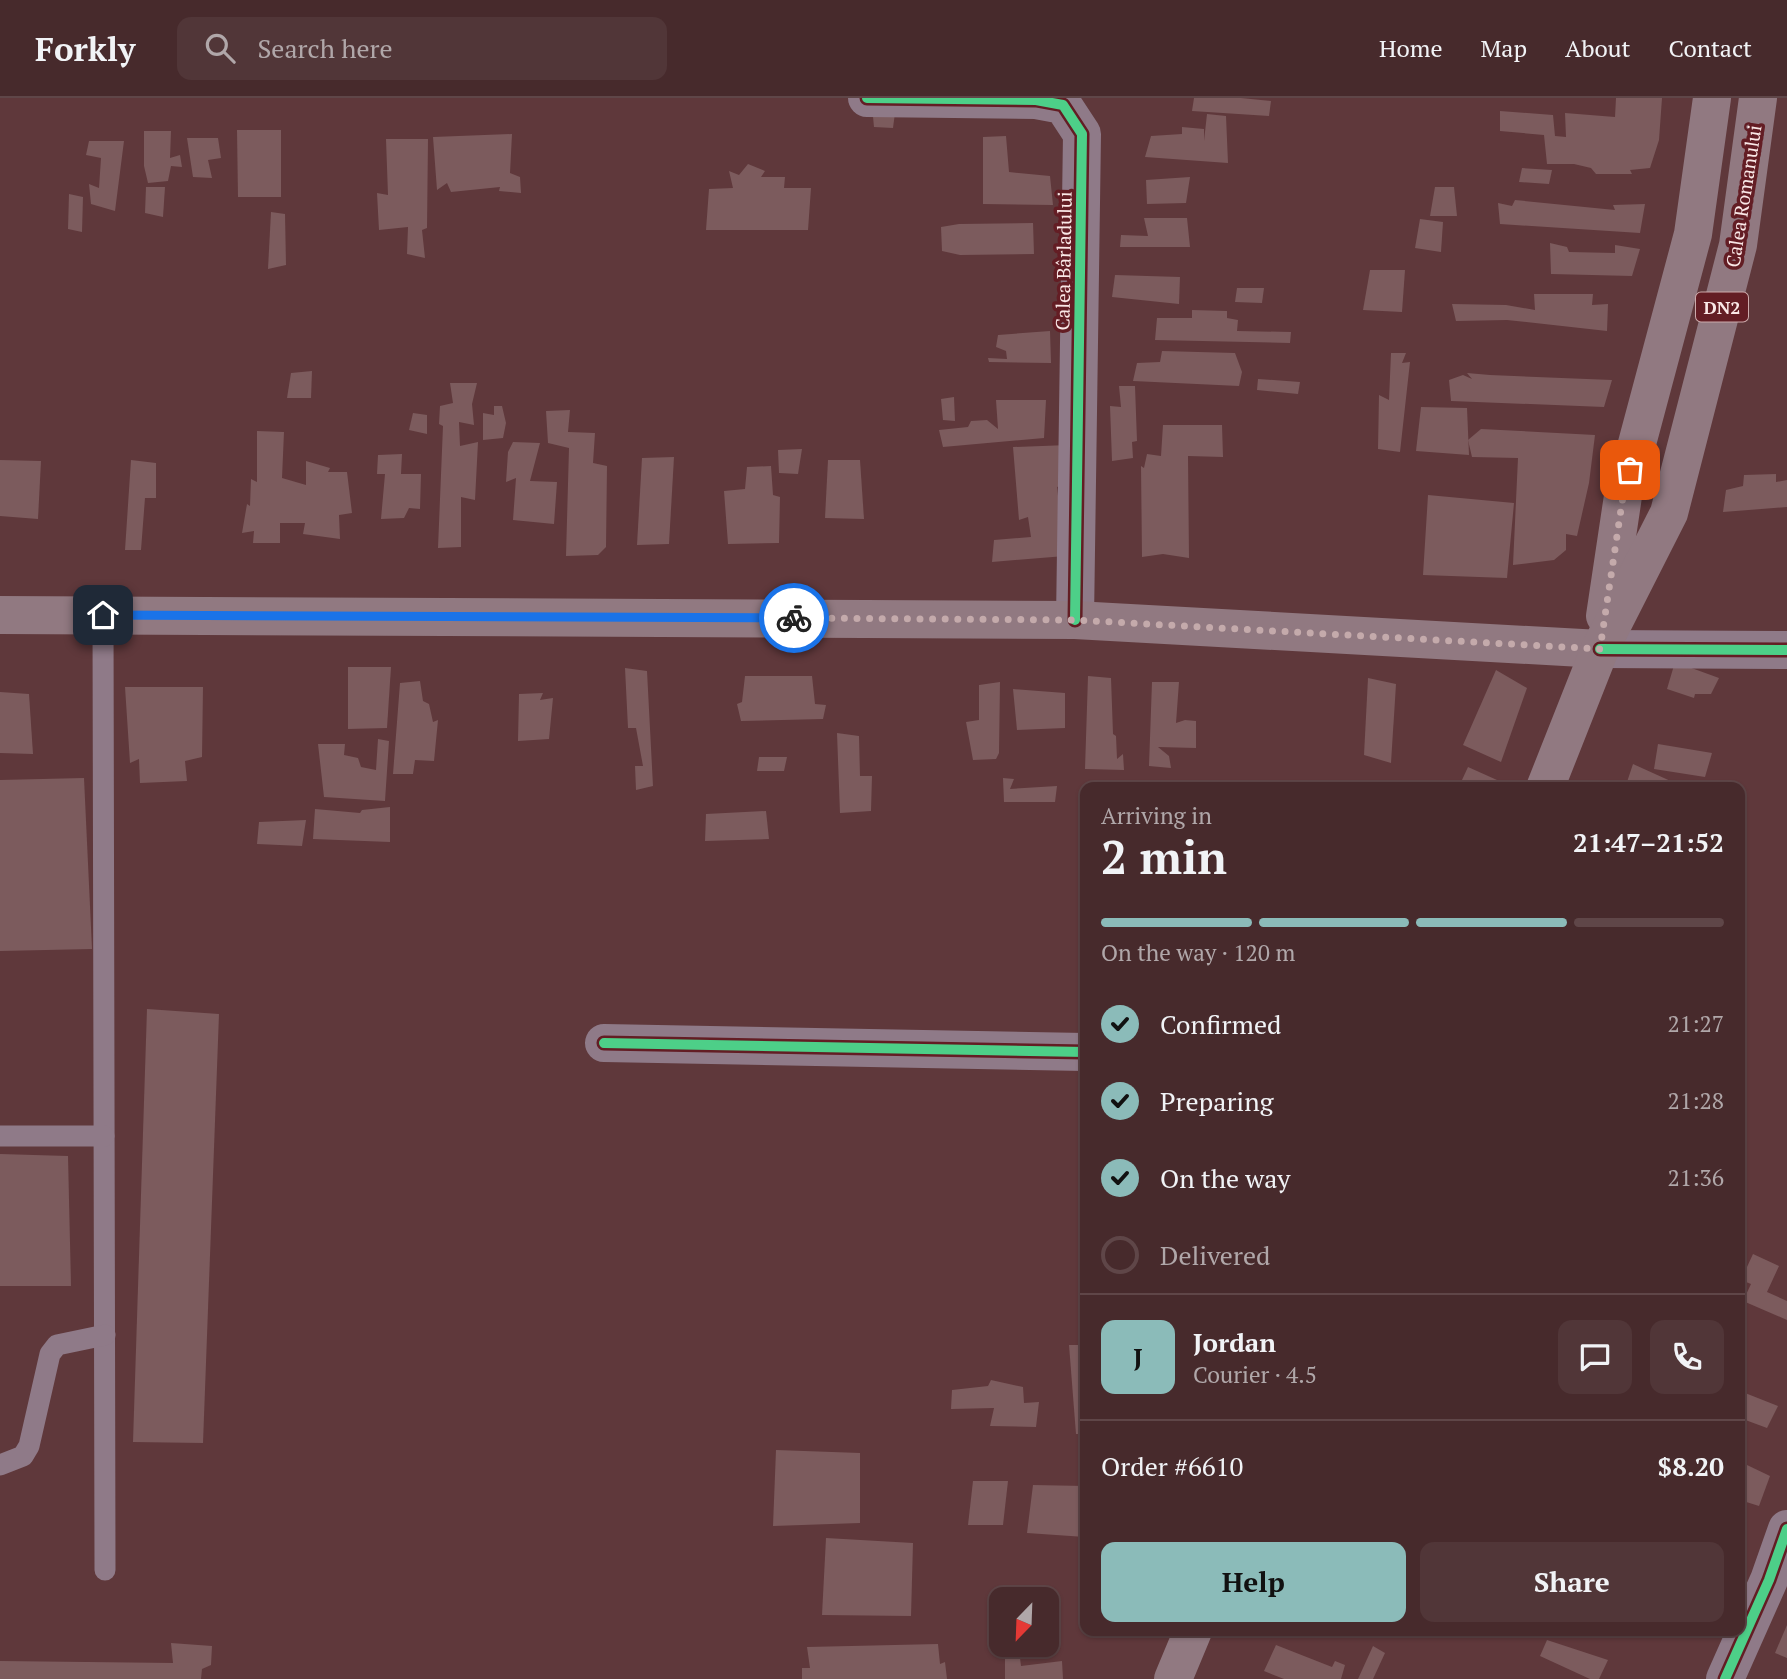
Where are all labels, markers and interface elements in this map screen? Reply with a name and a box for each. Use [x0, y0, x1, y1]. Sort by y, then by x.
search box [177, 17, 667, 80]
text: Forkly [35, 27, 135, 70]
icon: search [201, 29, 239, 67]
text: Search here [257, 31, 393, 65]
text: Home [1379, 32, 1443, 64]
text: Map [1481, 32, 1527, 64]
text: About [1565, 32, 1631, 64]
text: Contact [1669, 32, 1752, 64]
street label: Calea Romanului [1719, 123, 1767, 269]
street label: Calea Bârladului [1049, 191, 1077, 331]
road number: DN2 [1696, 292, 1748, 322]
pin [1600, 440, 1660, 500]
icon: bag [1611, 451, 1649, 489]
courier [759, 583, 829, 653]
pin [73, 585, 133, 645]
icon: home [84, 596, 122, 634]
icon: bike [775, 599, 813, 637]
text: Arriving in [1101, 800, 1212, 831]
text: 21:47–21:52 [1573, 825, 1724, 859]
text: 2 min [1101, 826, 1227, 887]
text: On the way · 120 m [1101, 937, 1295, 968]
icon: check [1101, 1005, 1139, 1043]
text: Confirmed [1160, 1007, 1281, 1041]
text: 21:27 [1667, 1008, 1724, 1039]
icon: check [1101, 1082, 1139, 1120]
text: Preparing [1160, 1084, 1273, 1118]
text: 21:28 [1667, 1085, 1724, 1116]
icon: check [1101, 1159, 1139, 1197]
text: On the way [1160, 1161, 1291, 1195]
text: 21:36 [1667, 1162, 1724, 1193]
text: Delivered [1160, 1238, 1270, 1272]
button: chat [1558, 1320, 1632, 1394]
button: phone [1650, 1320, 1724, 1394]
text: Jordan [1193, 1325, 1276, 1359]
text: J [1133, 1340, 1143, 1374]
text: Courier · 4.5 [1193, 1359, 1317, 1390]
text: Order #6610 [1101, 1449, 1243, 1483]
text: $8.20 [1658, 1449, 1724, 1483]
button: Help [1101, 1542, 1406, 1622]
button: Share [1420, 1542, 1724, 1622]
north arrow [989, 1587, 1059, 1657]
map controls [989, 1587, 1059, 1657]

